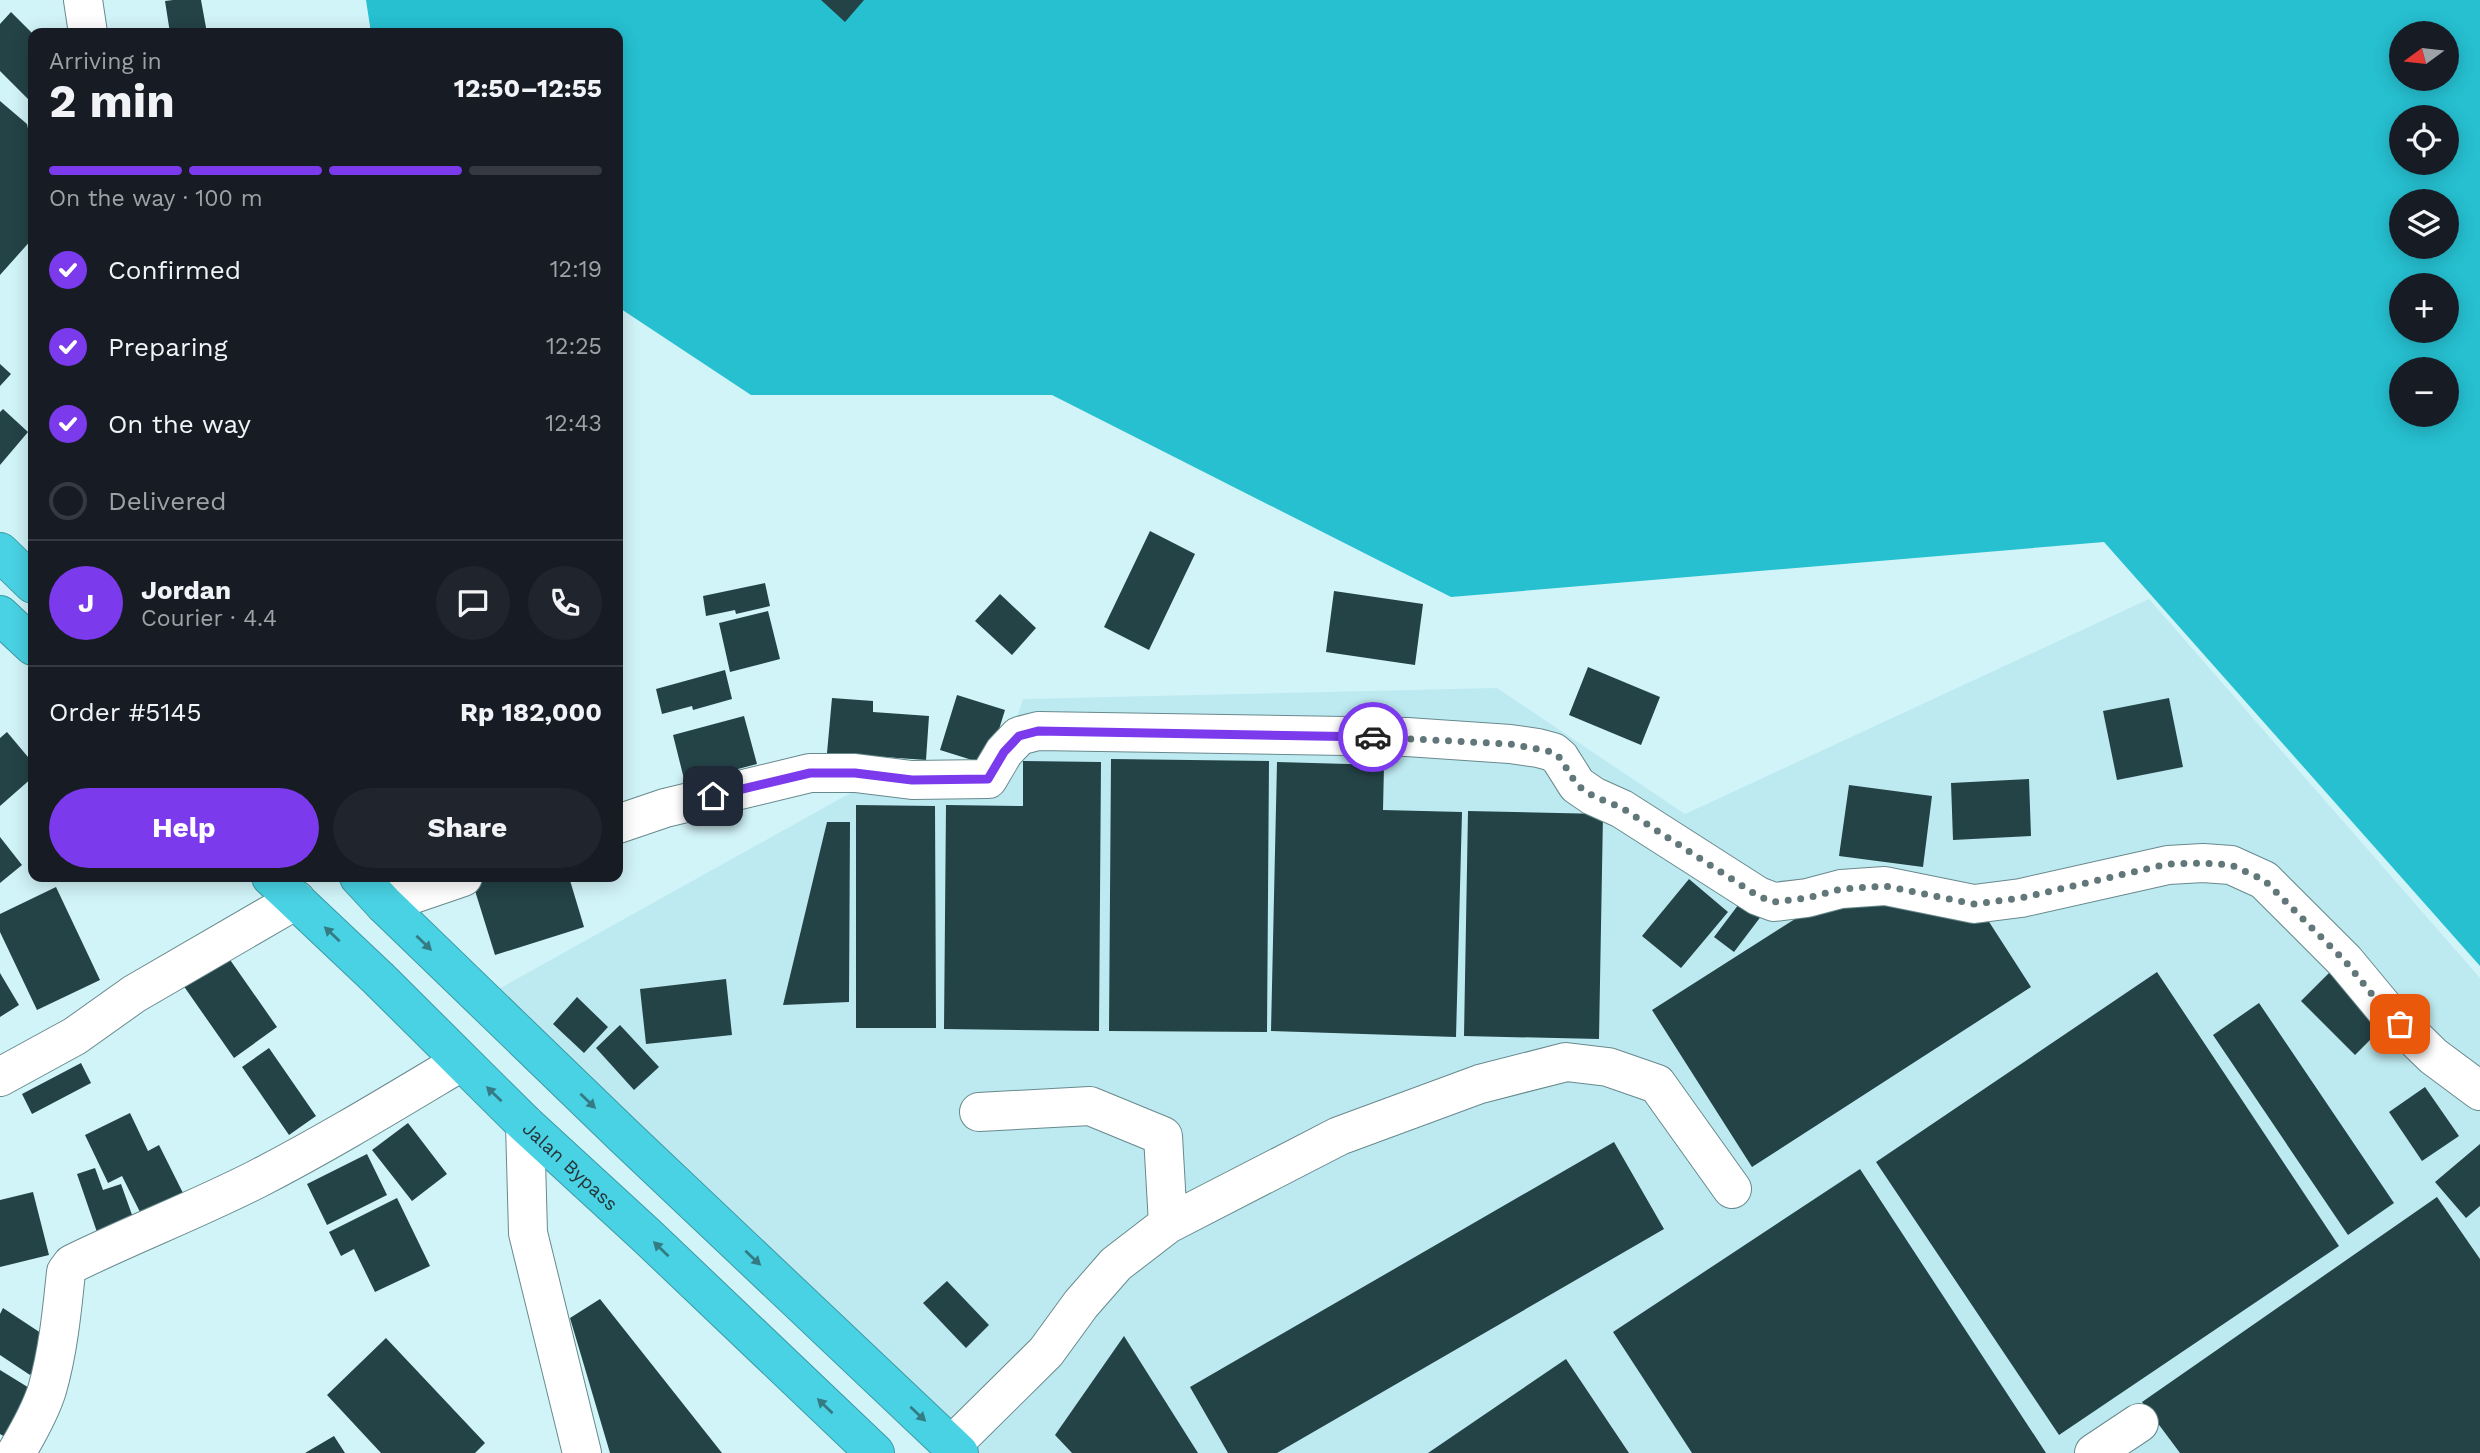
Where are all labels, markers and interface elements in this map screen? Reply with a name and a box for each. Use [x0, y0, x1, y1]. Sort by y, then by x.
north arrow [2389, 21, 2459, 91]
map controls [2389, 21, 2459, 427]
text: Arriving in [49, 48, 162, 75]
text: 12:50–12:55 [454, 73, 602, 103]
text: 2 min [49, 74, 175, 128]
button: locate [2389, 105, 2459, 175]
text: On the way · 100 m [49, 185, 263, 212]
button: layers [2389, 189, 2459, 259]
icon: check [49, 251, 87, 289]
text: Confirmed [108, 255, 241, 285]
text: 12:19 [550, 256, 602, 283]
button: + [2389, 273, 2459, 343]
icon: check [49, 328, 87, 366]
text: Preparing [108, 332, 228, 362]
text: 12:25 [546, 333, 602, 360]
button: − [2389, 357, 2459, 427]
icon: check [49, 405, 87, 443]
text: On the way [108, 409, 251, 439]
text: 12:43 [545, 410, 602, 437]
text: Delivered [108, 486, 227, 516]
button: chat [436, 566, 510, 640]
button: phone [528, 566, 602, 640]
text: Jordan [141, 575, 231, 605]
text: J [78, 588, 94, 618]
text: Courier · 4.4 [141, 605, 277, 632]
text: Order #5145 [49, 697, 202, 727]
text: Rp 182,000 [460, 697, 602, 727]
courier [1338, 702, 1408, 772]
icon: car [1354, 718, 1392, 756]
pin [683, 766, 743, 826]
icon: home [694, 777, 732, 815]
button: Help [49, 788, 319, 868]
button: Share [333, 788, 602, 868]
one-way arrow [324, 927, 341, 943]
one-way arrow [416, 934, 433, 951]
pin [2370, 994, 2430, 1054]
icon: bag [2381, 1005, 2419, 1043]
one-way arrow [486, 1087, 503, 1103]
one-way arrow [579, 1092, 596, 1108]
street label: Jalan Bypass [518, 1116, 623, 1215]
one-way arrow [653, 1241, 670, 1257]
one-way arrow [744, 1249, 761, 1266]
one-way arrow [817, 1398, 834, 1414]
one-way arrow [909, 1406, 926, 1422]

